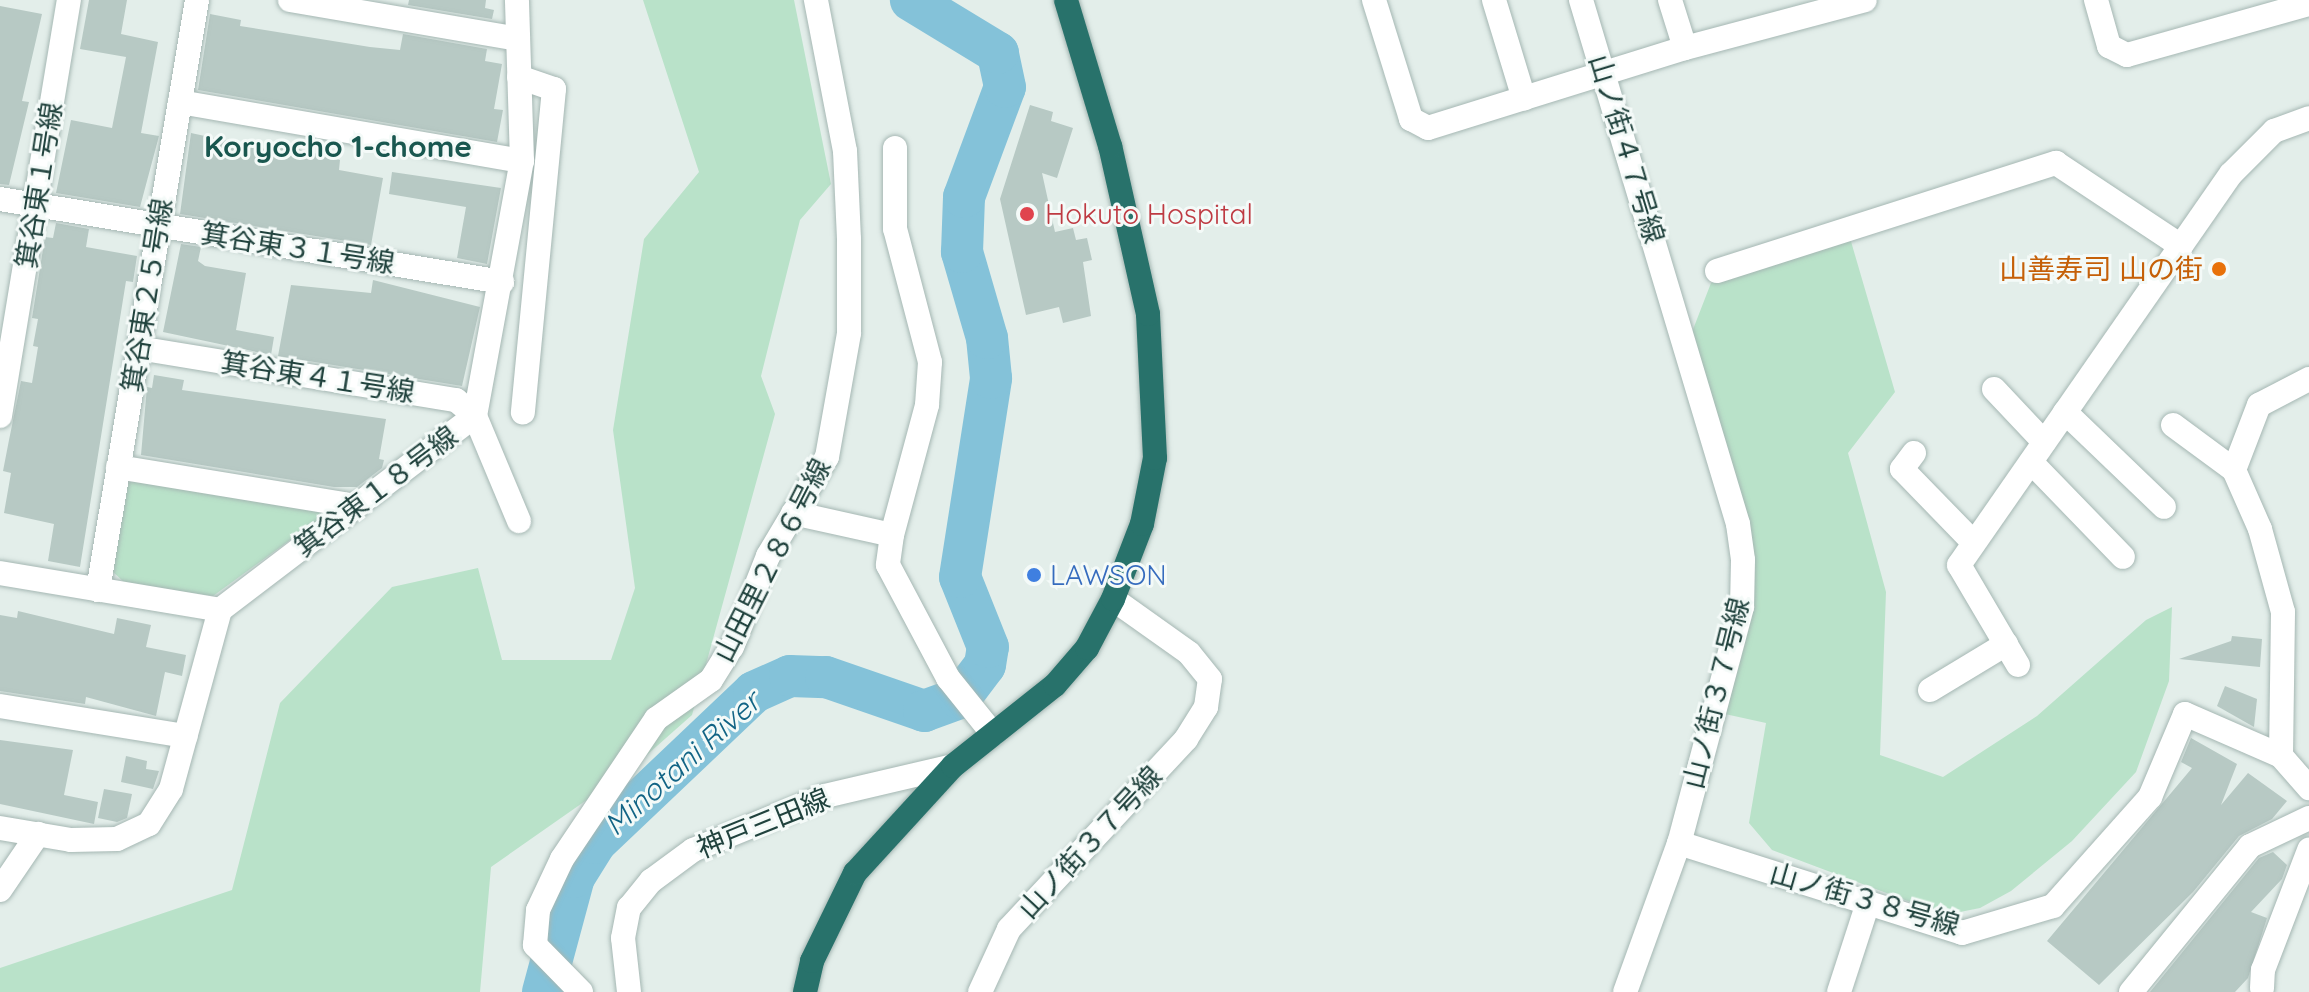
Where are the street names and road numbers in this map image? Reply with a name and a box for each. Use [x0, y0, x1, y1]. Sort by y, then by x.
street label: 山ノ街４７号線 [1582, 50, 1672, 248]
street label: 箕谷東１号線 [9, 99, 69, 271]
street label: 箕谷東２５号線 [115, 196, 179, 394]
street label: 箕谷東３１号線 [199, 216, 397, 280]
street label: 箕谷東４１号線 [219, 345, 417, 409]
street label: 箕谷東１８号線 [288, 419, 464, 563]
street label: 山田里２８６号線 [706, 453, 838, 667]
street label: 山ノ街３７号線 [1676, 594, 1756, 792]
street label: 山ノ街３７号線 [1011, 759, 1169, 925]
street label: 神戸三田線 [692, 781, 834, 865]
street label: 山ノ街３８号線 [1766, 856, 1964, 942]

